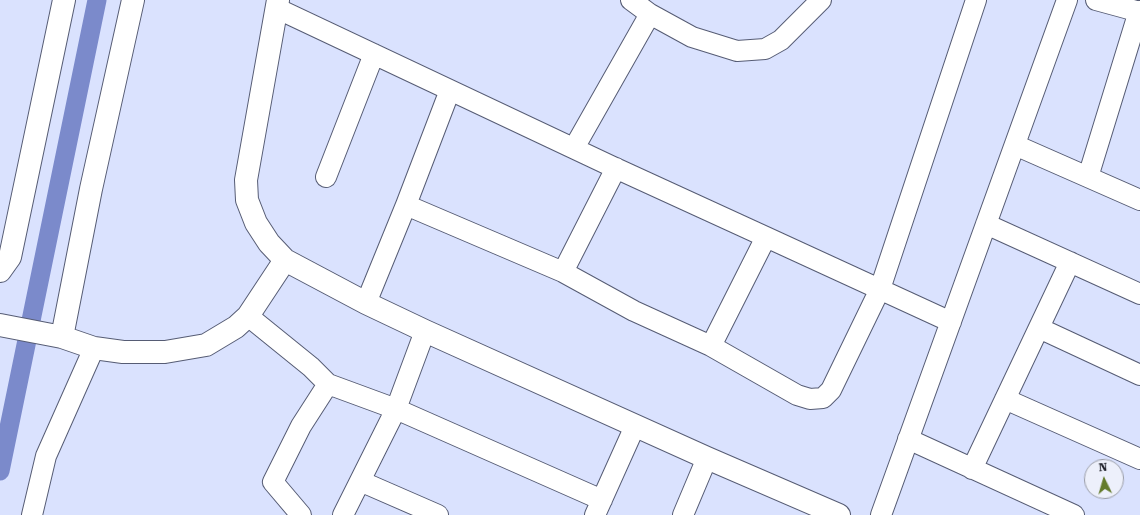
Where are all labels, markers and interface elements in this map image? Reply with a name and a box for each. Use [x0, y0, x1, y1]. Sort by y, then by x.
north arrow [1084, 459, 1124, 499]
text: N [1098, 461, 1108, 474]

